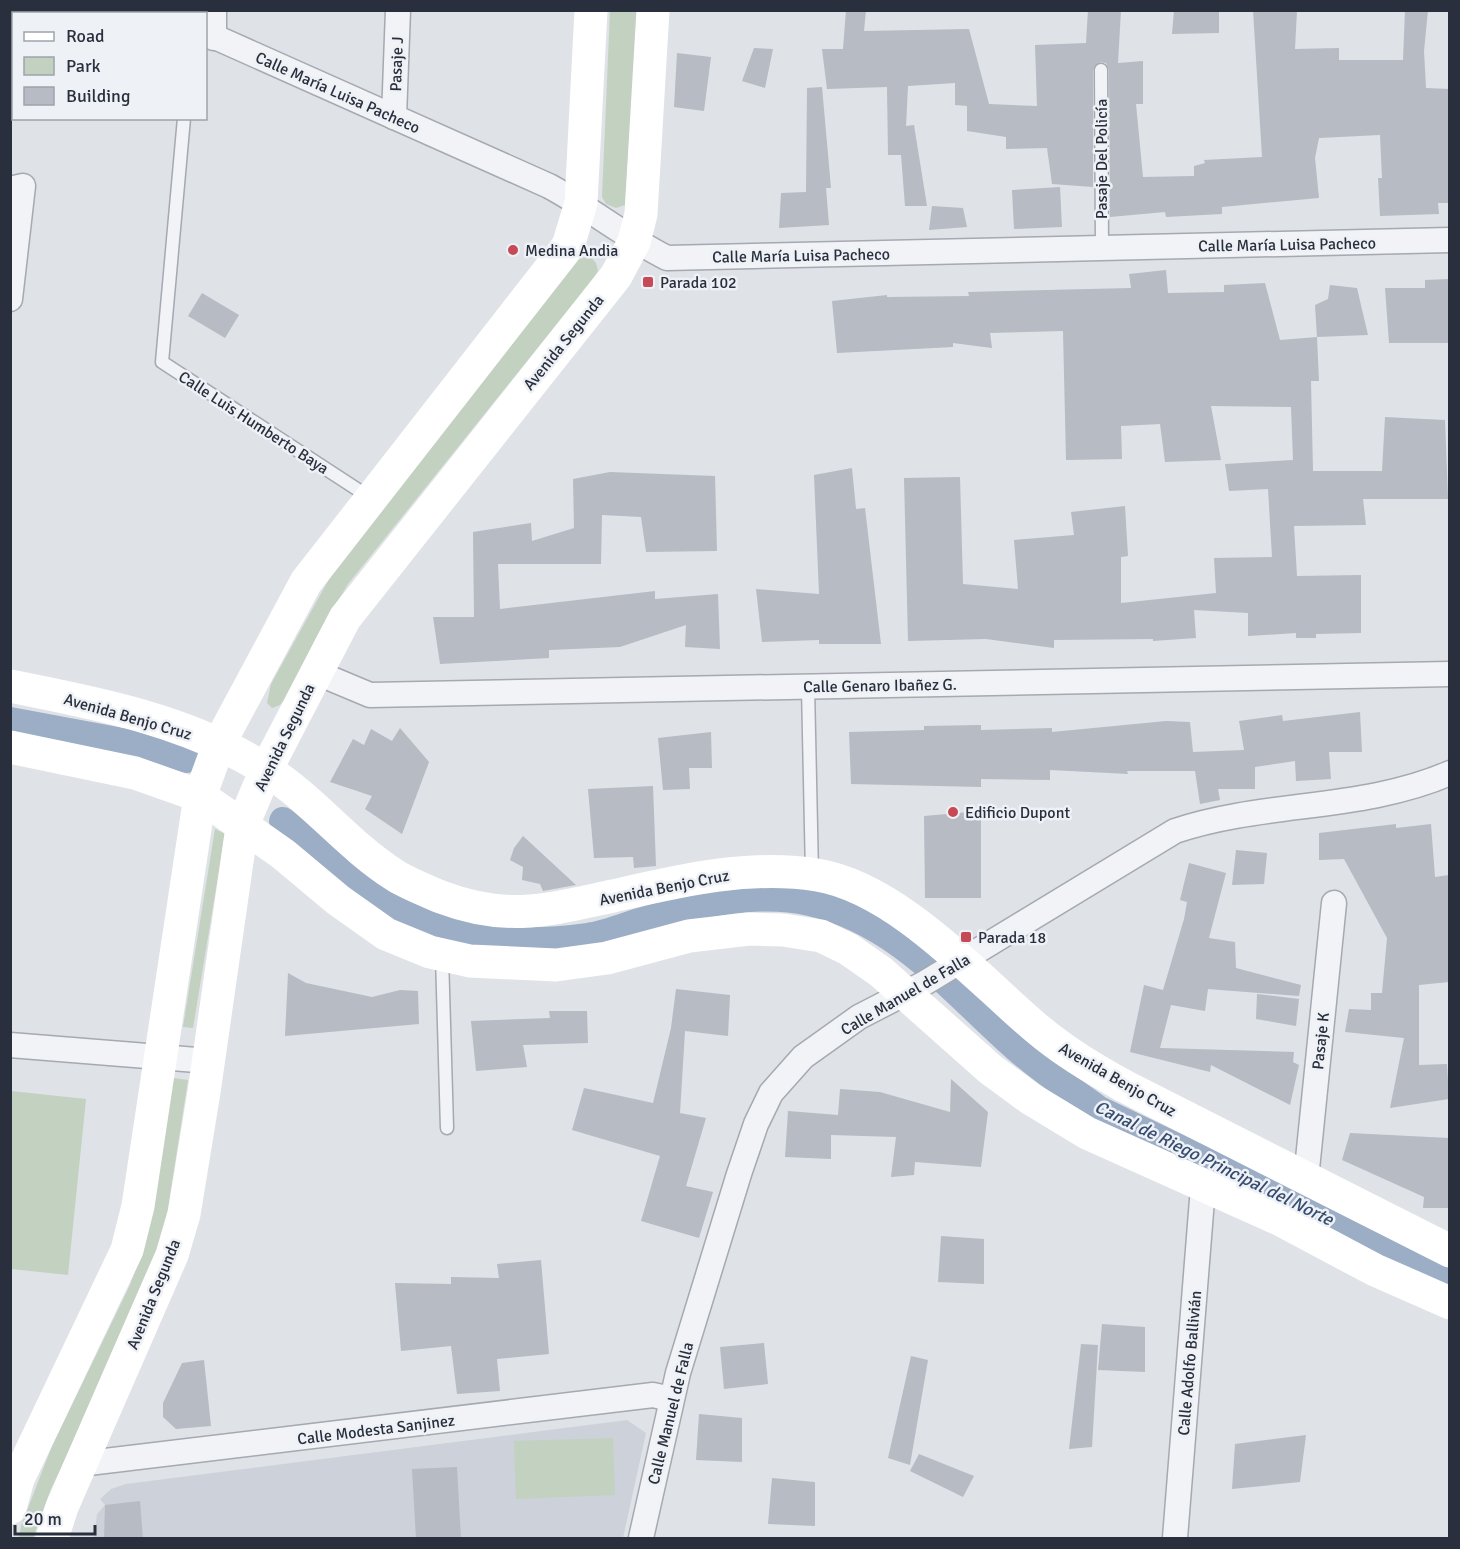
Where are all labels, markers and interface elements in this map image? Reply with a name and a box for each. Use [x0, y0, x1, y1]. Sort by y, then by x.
legend [12, 12, 207, 120]
text: Road [66, 25, 105, 47]
street label: Pasaje J [386, 36, 408, 92]
street label: Calle María Luisa Pacheco [252, 48, 423, 138]
text: Park [66, 55, 101, 77]
text: Building [66, 85, 130, 107]
street label: Pasaje Del Policía [1092, 99, 1112, 219]
street label: Calle María Luisa Pacheco [1198, 233, 1376, 257]
place label: Medina Andia [525, 241, 618, 261]
marker: Medina Andia [506, 243, 520, 257]
street label: Calle María Luisa Pacheco [712, 244, 890, 268]
place label: Parada 102 [660, 273, 737, 293]
marker: Parada 102 [641, 275, 655, 289]
street label: Avenida Segunda [519, 291, 608, 394]
street label: Calle Luis Humberto Baya [175, 367, 332, 479]
street label: Calle Genaro Ibañez G. [803, 675, 957, 697]
street label: Avenida Segunda [250, 680, 320, 794]
street label: Avenida Benjo Cruz [62, 689, 194, 745]
place label: Edificio Dupont [965, 803, 1070, 823]
marker: Edificio Dupont [946, 805, 960, 819]
street label: Avenida Benjo Cruz [598, 866, 731, 910]
place label: Parada 18 [978, 928, 1046, 948]
marker: Parada 18 [959, 930, 973, 944]
street label: Calle Manuel de Falla [837, 950, 974, 1040]
street label: Pasaje K [1308, 1011, 1334, 1071]
street label: Avenida Benjo Cruz [1055, 1038, 1180, 1122]
water label: Canal de Riego Principal del Norte [1091, 1096, 1338, 1231]
street label: Avenida Segunda [123, 1236, 185, 1352]
street label: Calle Adolfo Ballivián [1174, 1290, 1206, 1437]
street label: Calle Manuel de Falla [644, 1340, 698, 1487]
street label: Calle Modesta Sanjinez [296, 1410, 456, 1450]
scale bar [15, 1498, 94, 1536]
text: 20 m [24, 1508, 62, 1530]

